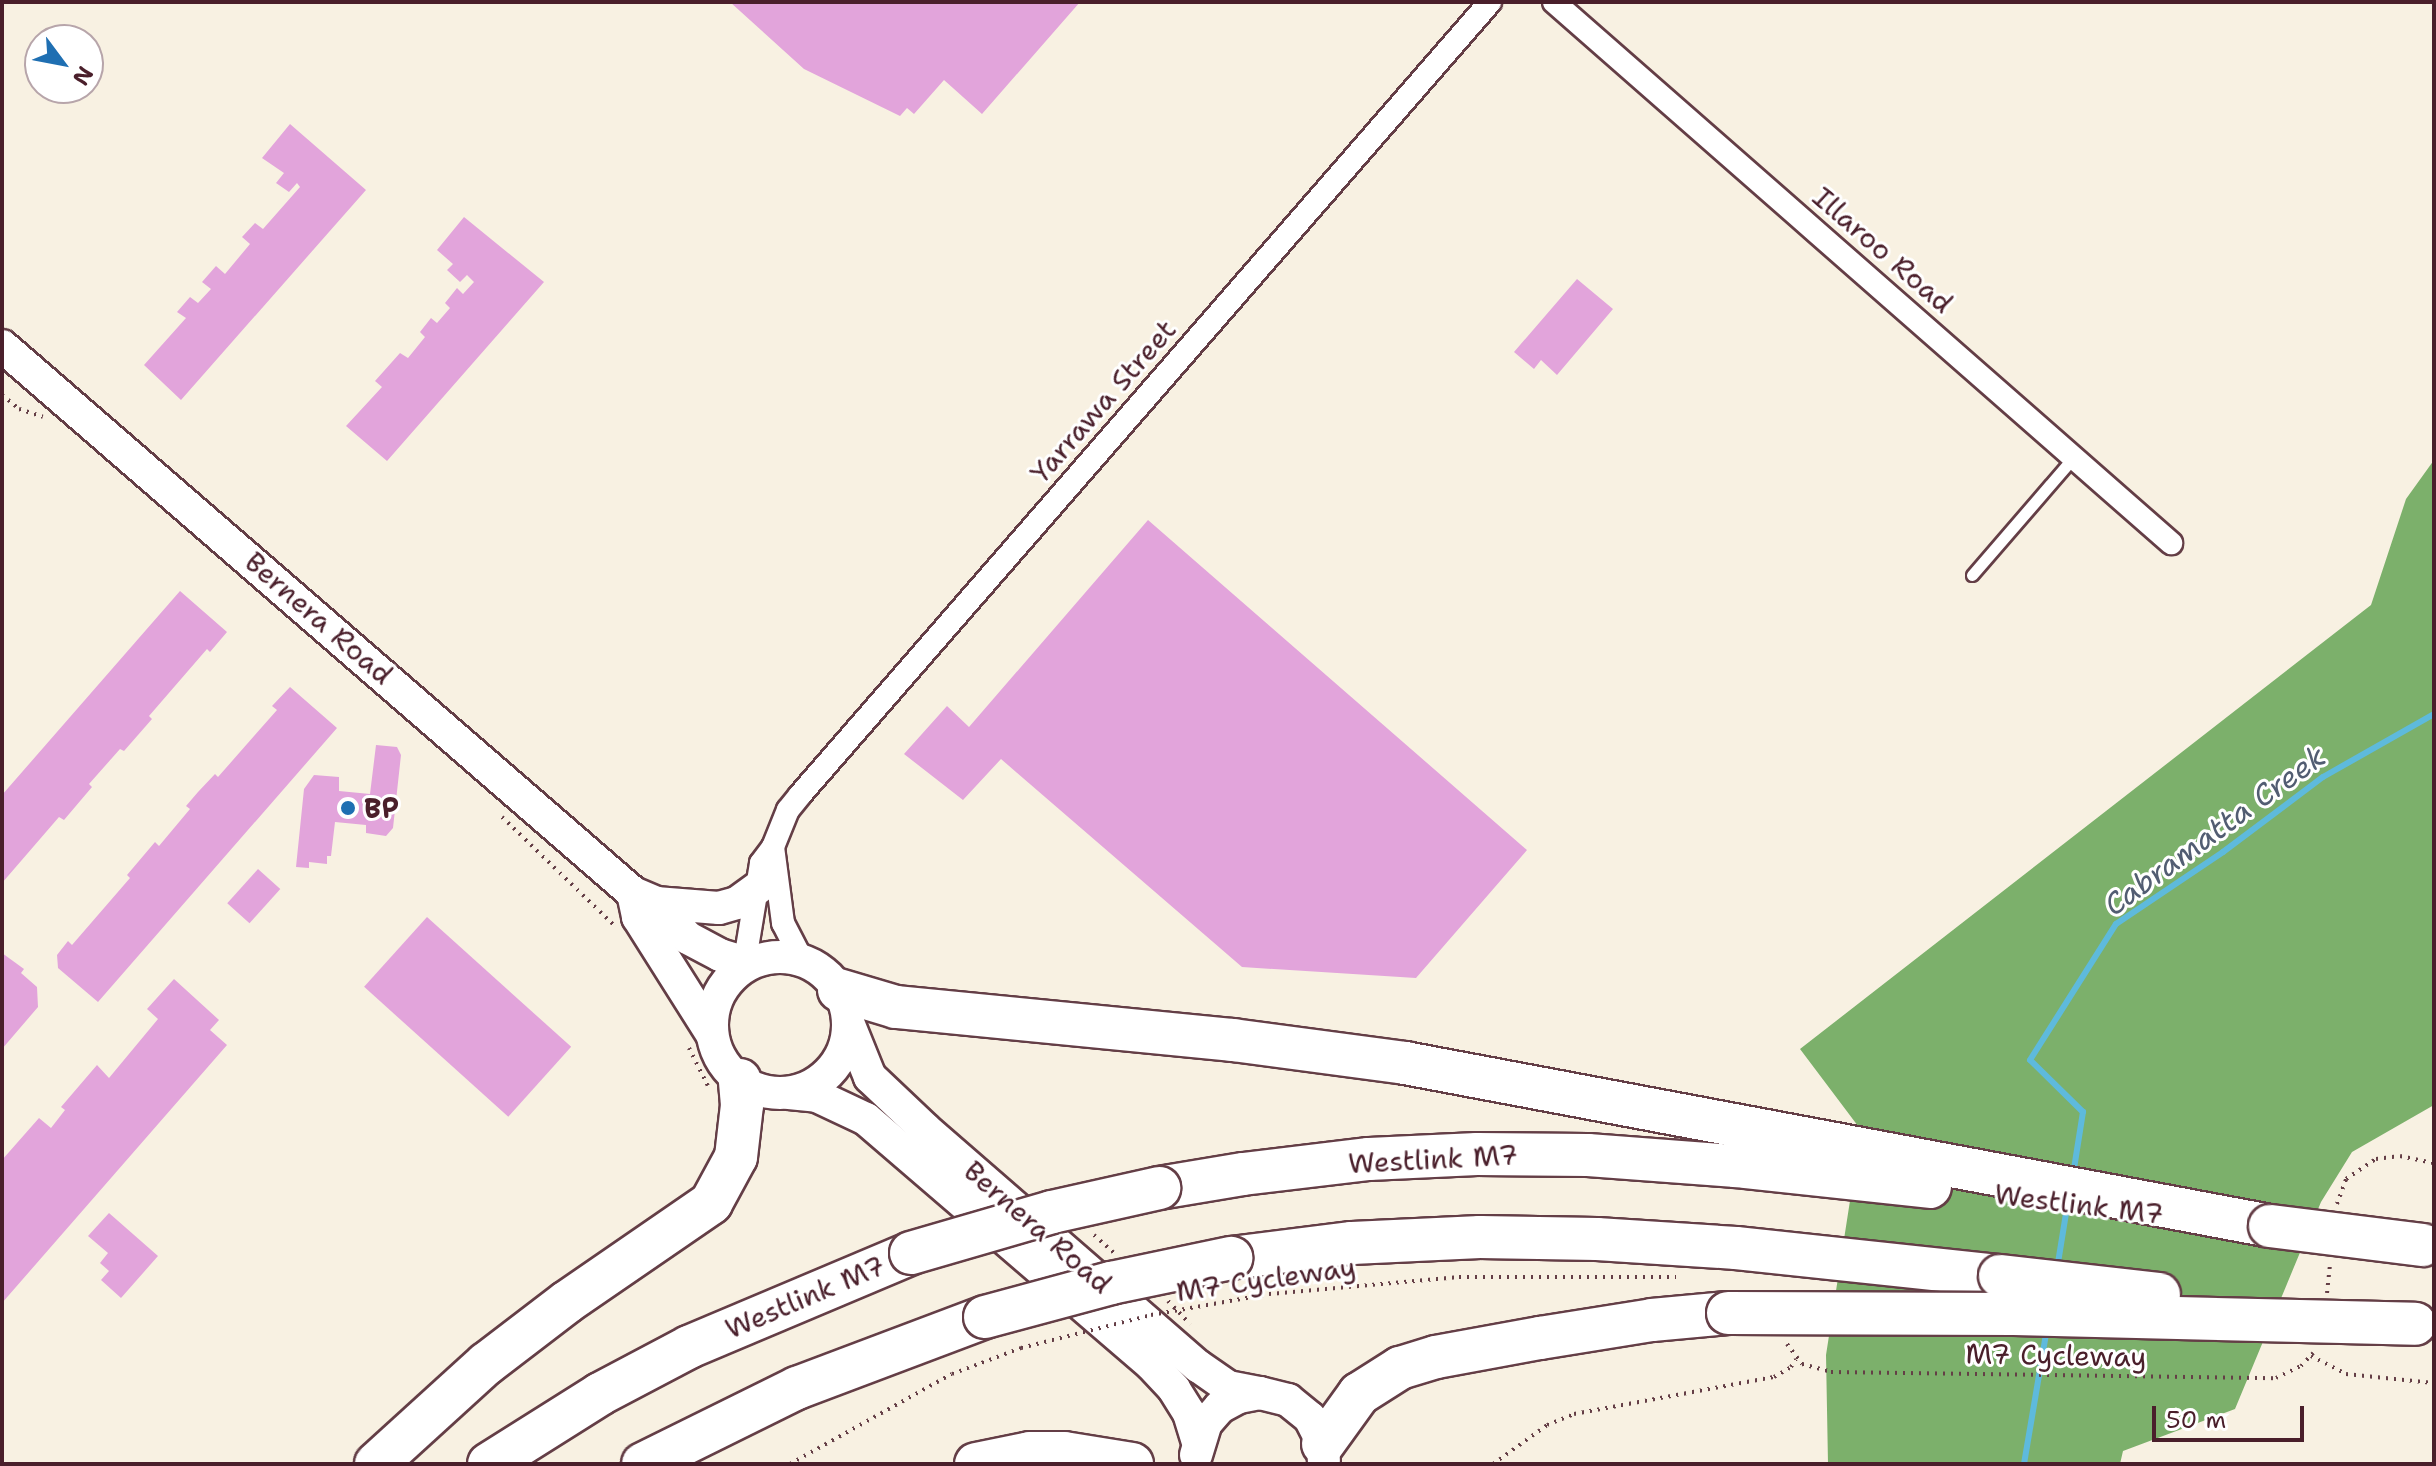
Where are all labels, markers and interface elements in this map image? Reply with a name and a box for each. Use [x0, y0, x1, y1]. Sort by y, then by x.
north arrow [24, 24, 104, 104]
text: N [66, 61, 100, 91]
street label: Illaroo Road [1806, 180, 1960, 320]
street label: Yarrawa Street [1023, 313, 1183, 489]
street label: Bernera Road [238, 545, 400, 691]
water label: Cabramatta Creek [2097, 738, 2333, 924]
place label: BP [364, 791, 399, 825]
marker: BP [339, 799, 357, 817]
street label: Westlink M7 [1347, 1138, 1519, 1180]
street label: Bernera Road [957, 1154, 1119, 1300]
street label: Westlink M7 [1993, 1177, 2165, 1231]
street label: Westlink M7 [720, 1248, 890, 1346]
street label: M7 Cycleway [1174, 1250, 1358, 1308]
street label: M7 Cycleway [1965, 1337, 2147, 1373]
scale bar [2156, 1390, 2308, 1440]
text: 50 m [2166, 1404, 2226, 1436]

